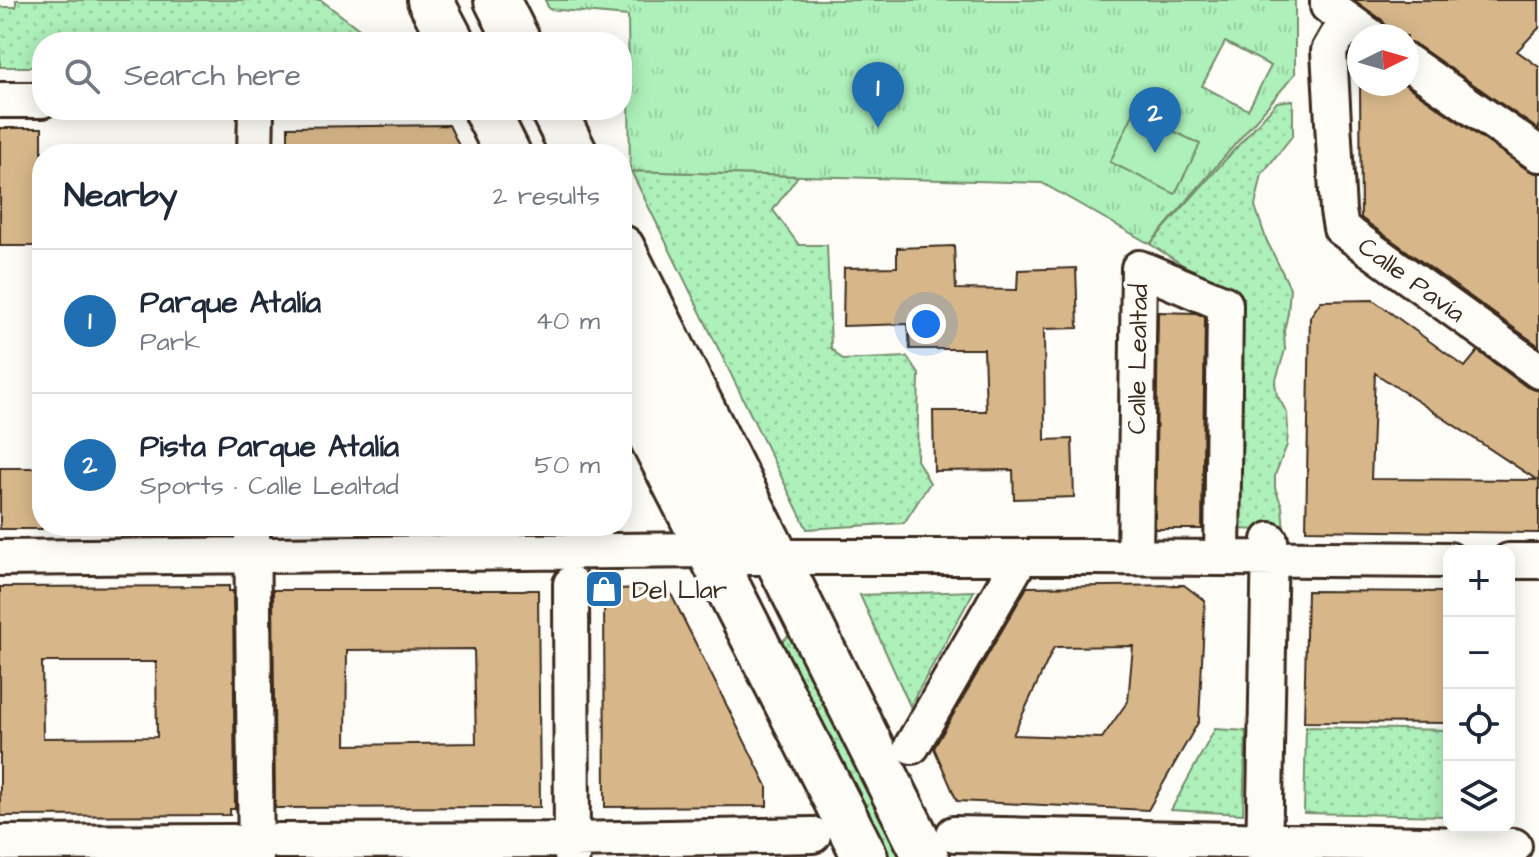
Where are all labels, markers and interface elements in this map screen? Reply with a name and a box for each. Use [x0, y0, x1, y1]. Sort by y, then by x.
north arrow [1347, 24, 1419, 96]
search box [32, 32, 632, 120]
icon: search [60, 54, 104, 98]
text: Search here [124, 55, 301, 97]
pin: 1 [852, 62, 904, 128]
pin: 2 [1129, 87, 1181, 153]
text: Nearby [64, 172, 178, 220]
text: 2 results [492, 178, 600, 214]
street label: Calle Pavía [1350, 229, 1472, 331]
text: Parque Atalía [140, 282, 321, 324]
street label: Calle Lealtad [1119, 283, 1157, 435]
text: 1 [88, 303, 92, 339]
text: 40 m [535, 303, 600, 339]
your location [906, 304, 946, 344]
text: Park [140, 324, 200, 360]
text: Pista Parque Atalía [140, 426, 399, 468]
text: 2 [83, 447, 97, 483]
text: 50 m [535, 447, 600, 483]
text: Sports · Calle Lealtad [140, 468, 399, 504]
map controls [1443, 545, 1515, 833]
button: + [1443, 545, 1515, 617]
shop icon: Del Llar [583, 568, 625, 610]
place label: Del Llar [632, 572, 727, 608]
button: − [1443, 617, 1515, 689]
button: locate [1443, 689, 1515, 761]
button: layers [1443, 761, 1515, 833]

